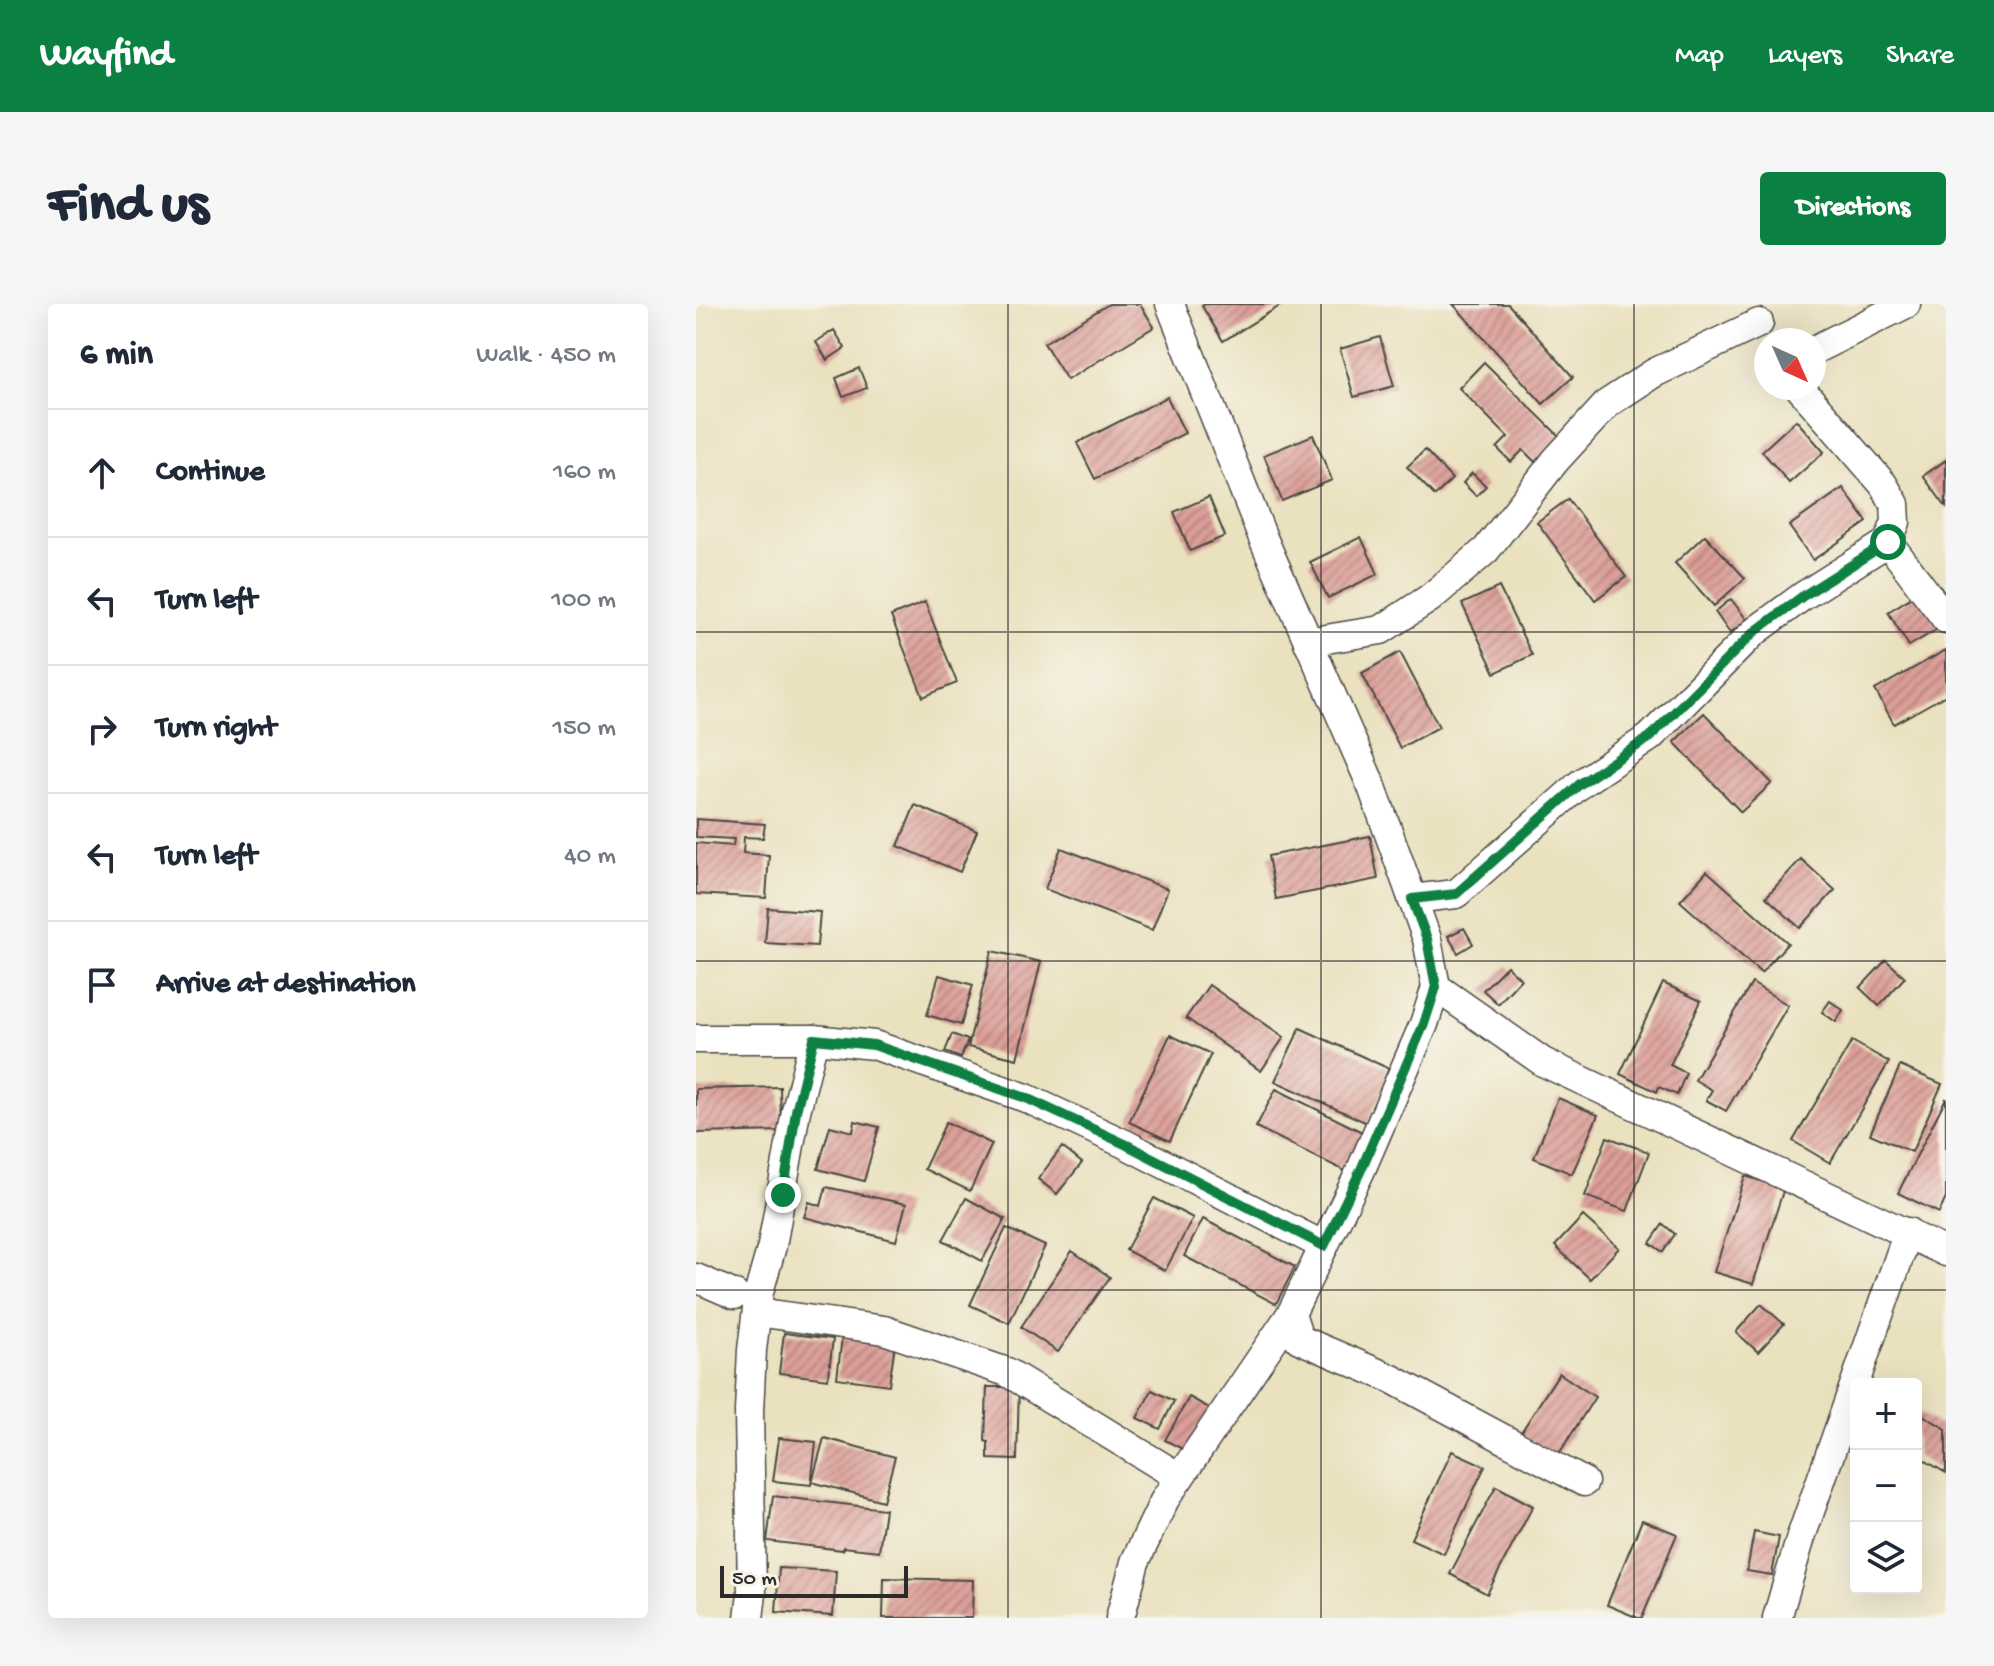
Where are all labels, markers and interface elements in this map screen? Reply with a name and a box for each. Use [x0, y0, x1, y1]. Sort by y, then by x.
text: Wayfind [40, 34, 172, 78]
text: Map [1675, 40, 1724, 73]
text: Layers [1768, 40, 1842, 73]
text: Share [1886, 40, 1954, 73]
button: Directions [1760, 172, 1946, 245]
text: Find us [48, 175, 208, 241]
north arrow [1754, 328, 1826, 400]
text: 6 min [80, 336, 153, 376]
text: Walk · 450 m [476, 341, 616, 372]
icon: ahead [80, 451, 124, 495]
text: Continue [156, 456, 265, 491]
text: 160 m [553, 458, 616, 489]
route start [1870, 524, 1906, 560]
icon: left [80, 579, 124, 623]
text: Turn left [156, 584, 257, 619]
text: 100 m [551, 586, 616, 617]
icon: right [80, 707, 124, 751]
text: Turn right [156, 712, 276, 747]
text: 150 m [552, 714, 616, 745]
icon: left [80, 835, 124, 879]
text: Turn left [156, 840, 257, 875]
text: 40 m [564, 842, 616, 873]
icon: arrive [80, 963, 124, 1007]
text: Arrive at destination [156, 968, 416, 1003]
route end [765, 1177, 801, 1213]
map controls [1850, 1378, 1922, 1594]
button: + [1850, 1378, 1922, 1450]
button: − [1850, 1450, 1922, 1522]
button: layers [1850, 1522, 1922, 1594]
scale bar [720, 1562, 908, 1598]
text: 50 m [732, 1567, 777, 1593]

